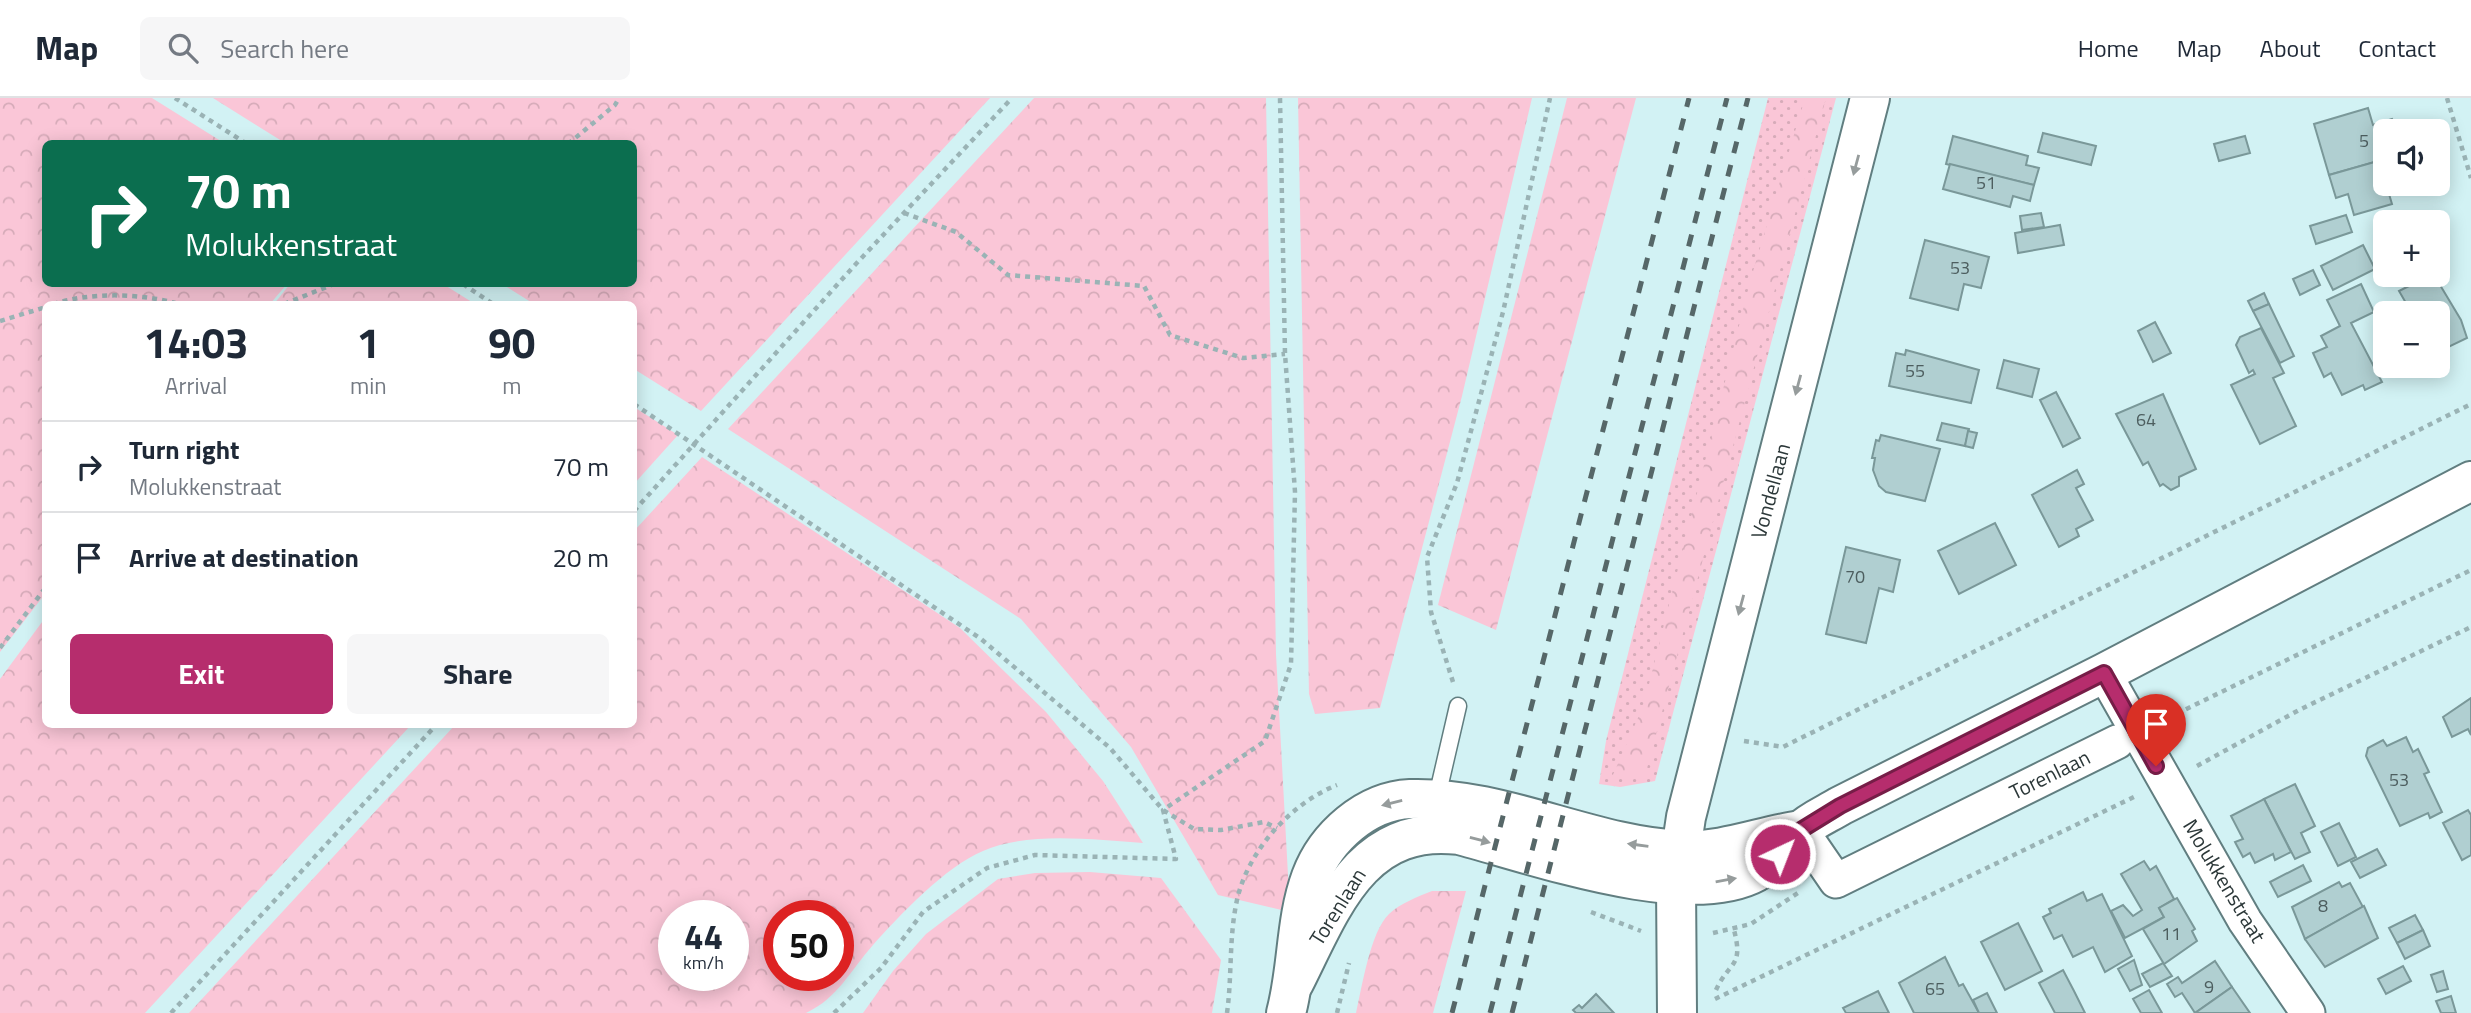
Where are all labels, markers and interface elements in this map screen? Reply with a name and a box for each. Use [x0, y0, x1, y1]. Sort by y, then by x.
search box [140, 17, 630, 80]
text: Map [35, 23, 98, 73]
icon: search [164, 29, 202, 67]
text: Search here [220, 29, 349, 68]
text: Home [2078, 30, 2139, 66]
text: Map [2177, 30, 2222, 66]
text: About [2260, 30, 2320, 66]
text: Contact [2358, 30, 2436, 66]
map controls [2373, 119, 2450, 378]
button: sound [2373, 119, 2450, 196]
house number: 5 [2359, 127, 2369, 154]
text: 70 m [185, 152, 292, 227]
one-way arrow [1850, 155, 1860, 176]
icon: right [70, 168, 161, 259]
house number: 51 [1976, 169, 1996, 196]
button: + [2373, 210, 2450, 287]
text: Molukkenstraat [185, 220, 397, 268]
house number: 53 [1950, 254, 1970, 281]
button: − [2373, 301, 2450, 378]
text: 14:03 [144, 310, 248, 374]
text: 1 [357, 310, 380, 374]
text: 90 [488, 310, 535, 374]
house number: 55 [1905, 357, 1925, 384]
text: Arrival [165, 368, 227, 403]
text: min [350, 368, 387, 403]
text: m [502, 368, 521, 403]
one-way arrow [1792, 374, 1803, 396]
house number: 64 [2136, 406, 2156, 433]
text: Turn right [129, 430, 240, 469]
street label: Vondellaan [1742, 439, 1798, 542]
text: 70 m [552, 447, 609, 486]
icon: right [70, 448, 108, 486]
text: Molukkenstraat [129, 469, 281, 504]
text: Arrive at destination [129, 538, 359, 577]
text: 20 m [552, 538, 609, 577]
icon: arrive [70, 539, 108, 577]
house number: 70 [1845, 563, 1865, 590]
one-way arrow [1735, 594, 1746, 616]
button: Exit [70, 634, 333, 714]
button: Share [347, 634, 609, 714]
pin [2126, 694, 2186, 766]
icon: arrive [2137, 705, 2175, 743]
street label: Torenlaan [2004, 741, 2095, 807]
house number: 53 [2389, 766, 2409, 793]
one-way arrow [1381, 798, 1403, 809]
street label: Molukkenstraat [2175, 813, 2275, 949]
position arrow [1743, 817, 1817, 891]
one-way arrow [1469, 835, 1491, 846]
one-way arrow [1627, 839, 1649, 850]
street label: Torenlaan [1301, 861, 1374, 952]
one-way arrow [1715, 874, 1737, 885]
house number: 8 [2318, 892, 2328, 919]
speed limit sign: 50 [763, 900, 854, 991]
text: 44 [684, 909, 723, 963]
house number: 11 [2161, 920, 2181, 947]
text: km/h [683, 949, 724, 976]
house number: 9 [2204, 973, 2214, 1000]
house number: 65 [1925, 975, 1945, 1002]

